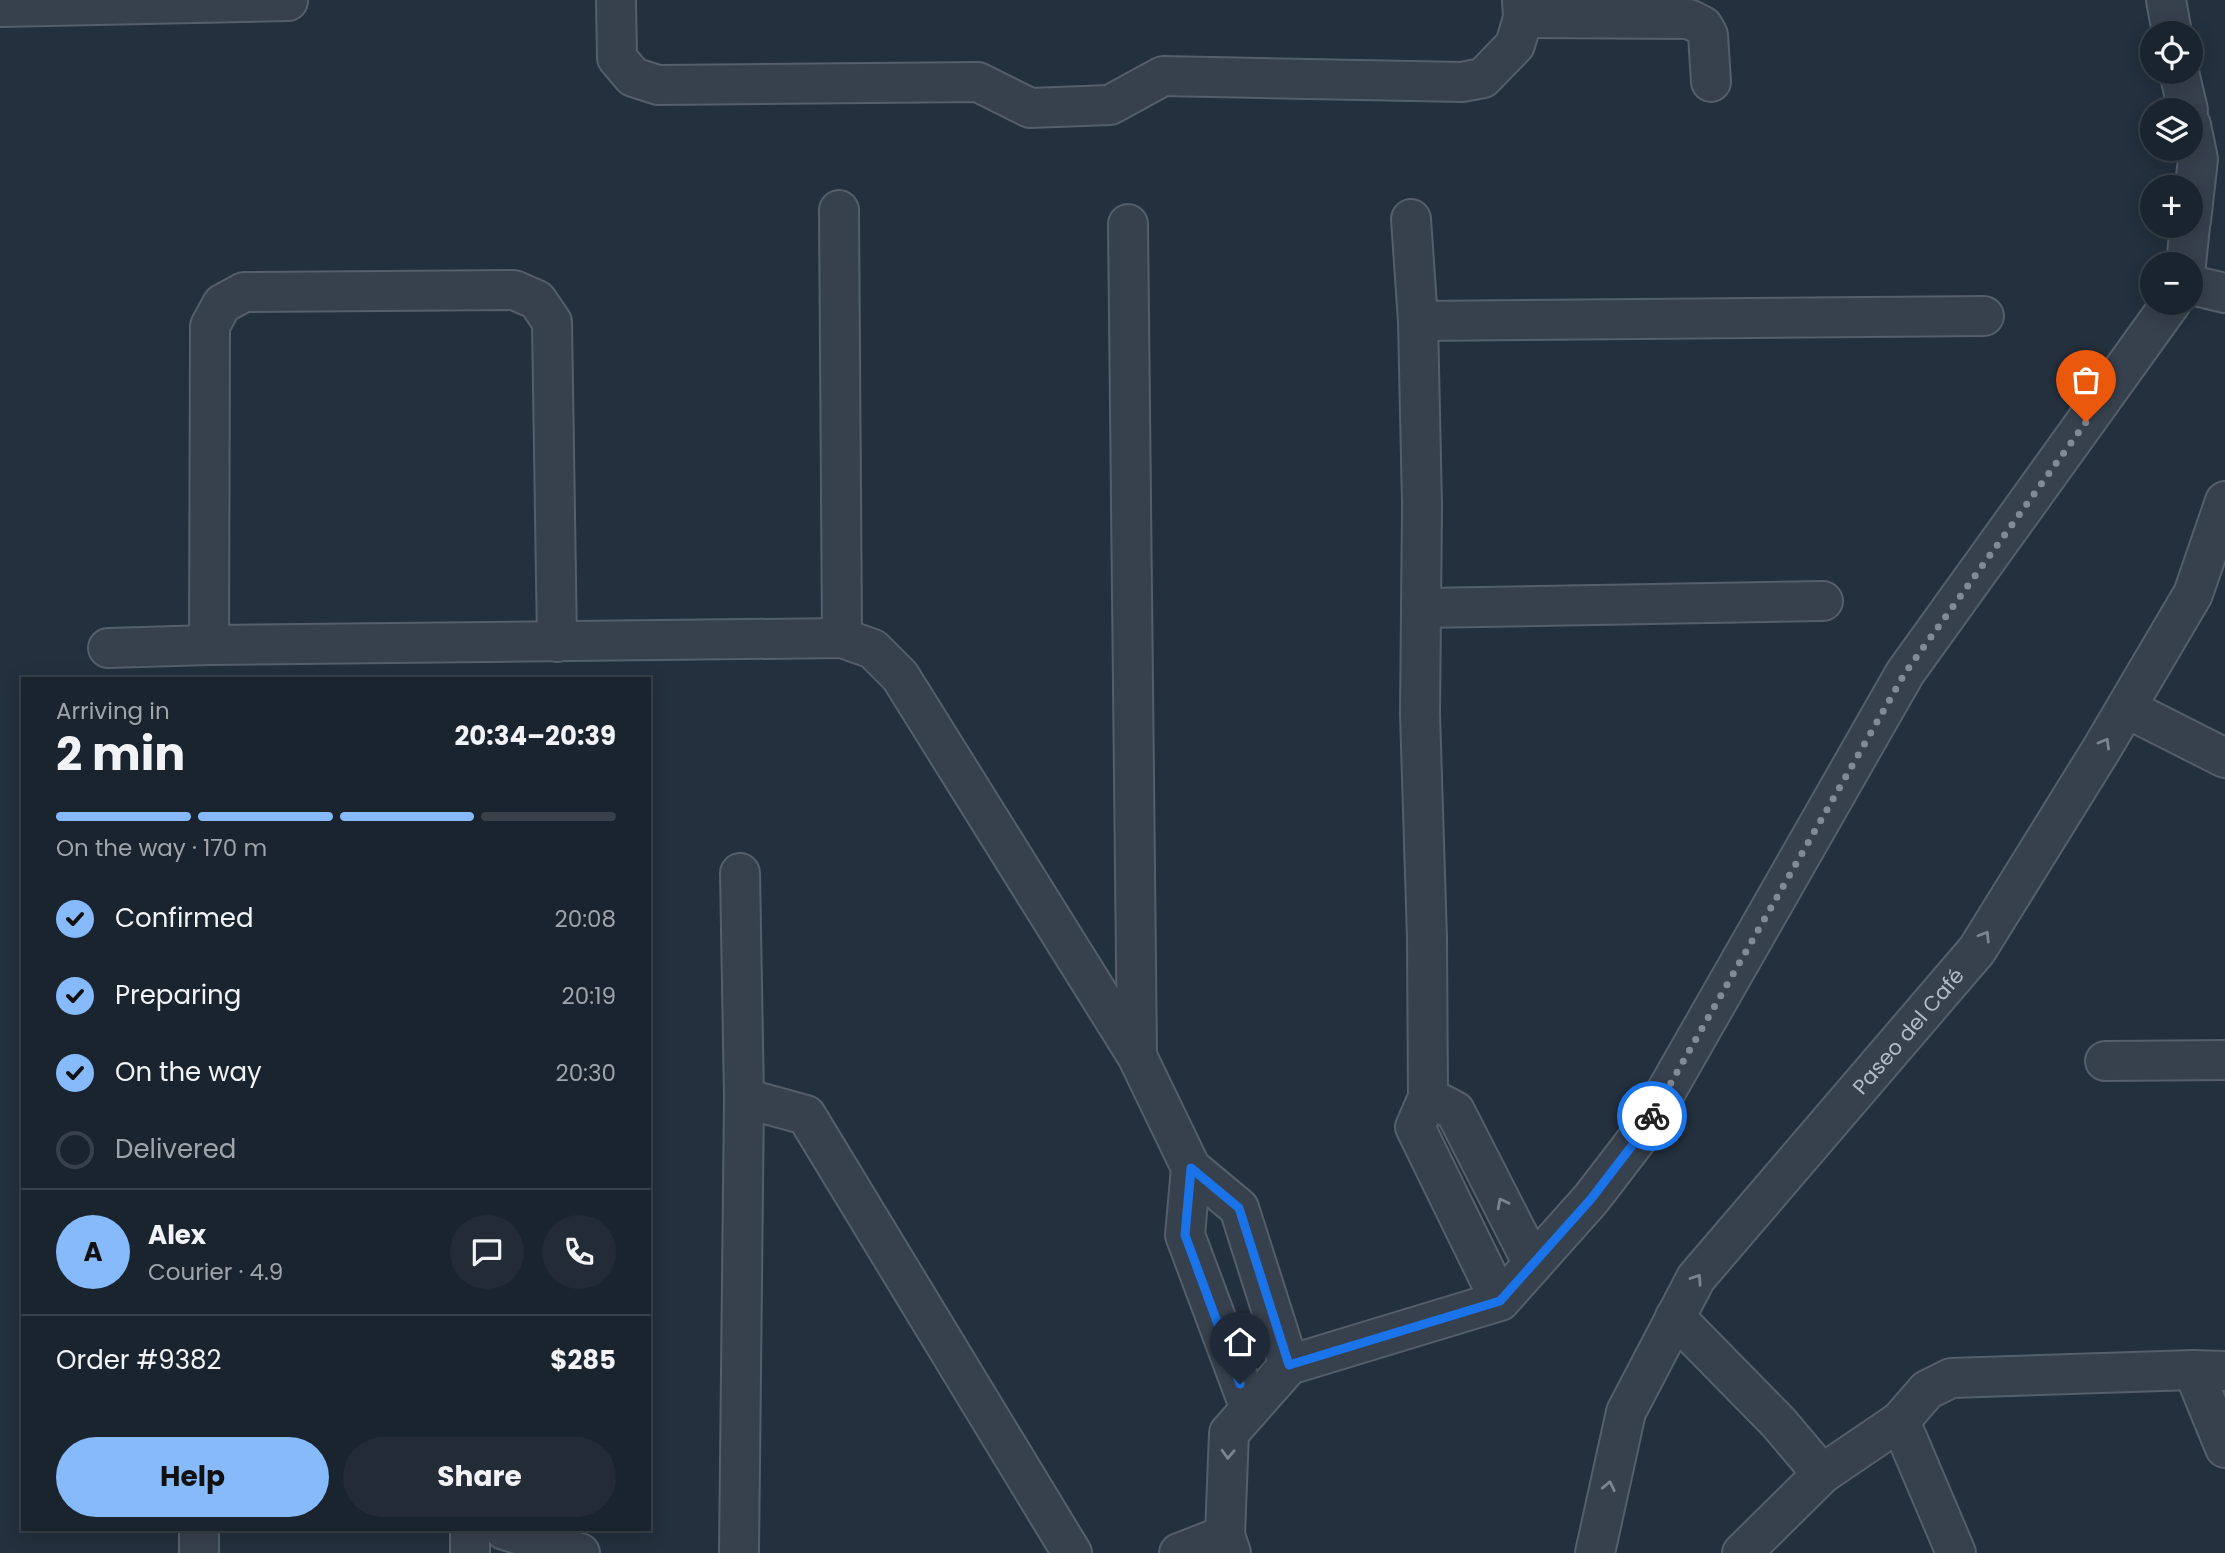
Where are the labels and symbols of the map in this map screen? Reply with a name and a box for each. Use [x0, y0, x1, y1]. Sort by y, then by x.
pin [2056, 350, 2116, 422]
one-way arrow [2097, 738, 2110, 751]
one-way arrow [1977, 931, 1990, 944]
street label: Paseo del Café [1845, 961, 1970, 1100]
courier [1617, 1081, 1687, 1151]
one-way arrow [1496, 1198, 1510, 1210]
one-way arrow [1689, 1274, 1701, 1287]
pin [1210, 1312, 1270, 1384]
one-way arrow [1221, 1449, 1236, 1460]
one-way arrow [1601, 1480, 1616, 1492]

